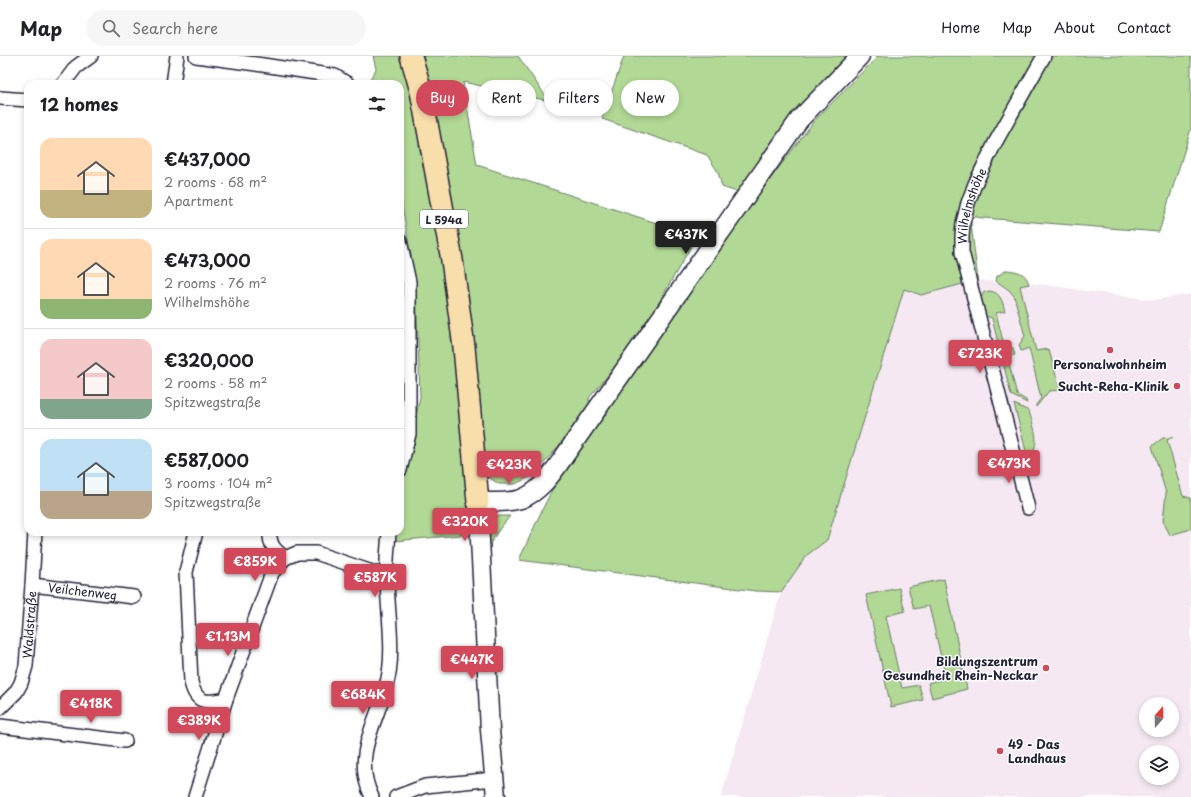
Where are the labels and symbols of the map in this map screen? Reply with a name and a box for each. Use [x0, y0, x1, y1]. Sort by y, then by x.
street label: Wilhelmshöhe [953, 165, 991, 244]
road number: L 594a [420, 210, 468, 228]
pin: €437K [658, 221, 714, 255]
pin: €723K [952, 340, 1008, 374]
marker: Personalwohnheim [1105, 345, 1115, 355]
place label: Personalwohnheim [1053, 355, 1167, 373]
place label: Sucht-Reha-Klinik [1058, 377, 1169, 395]
marker: Sucht-Reha-Klinik [1172, 381, 1182, 391]
pin: €473K [981, 450, 1037, 484]
pin: €423K [481, 451, 537, 485]
pin: €320K [437, 508, 493, 542]
pin: €859K [227, 548, 283, 582]
pin: €587K [347, 564, 403, 598]
street label: Veilchenweg [47, 578, 118, 604]
street label: Waldstraße [18, 590, 41, 659]
pin: €1.13M [195, 623, 261, 657]
pin: €447K [444, 646, 500, 680]
place label: Bildungszentrum Gesundheit Rhein-Neckar [883, 652, 1039, 684]
marker: Bildungszentrum Gesundheit Rhein-Neckar [1041, 663, 1051, 673]
pin: €684K [335, 681, 391, 715]
pin: €418K [63, 690, 119, 724]
north arrow [1139, 697, 1179, 737]
pin: €389K [171, 707, 227, 741]
place label: 49 - Das Landhaus [1008, 735, 1066, 767]
marker: 49 - Das Landhaus [995, 746, 1005, 756]

